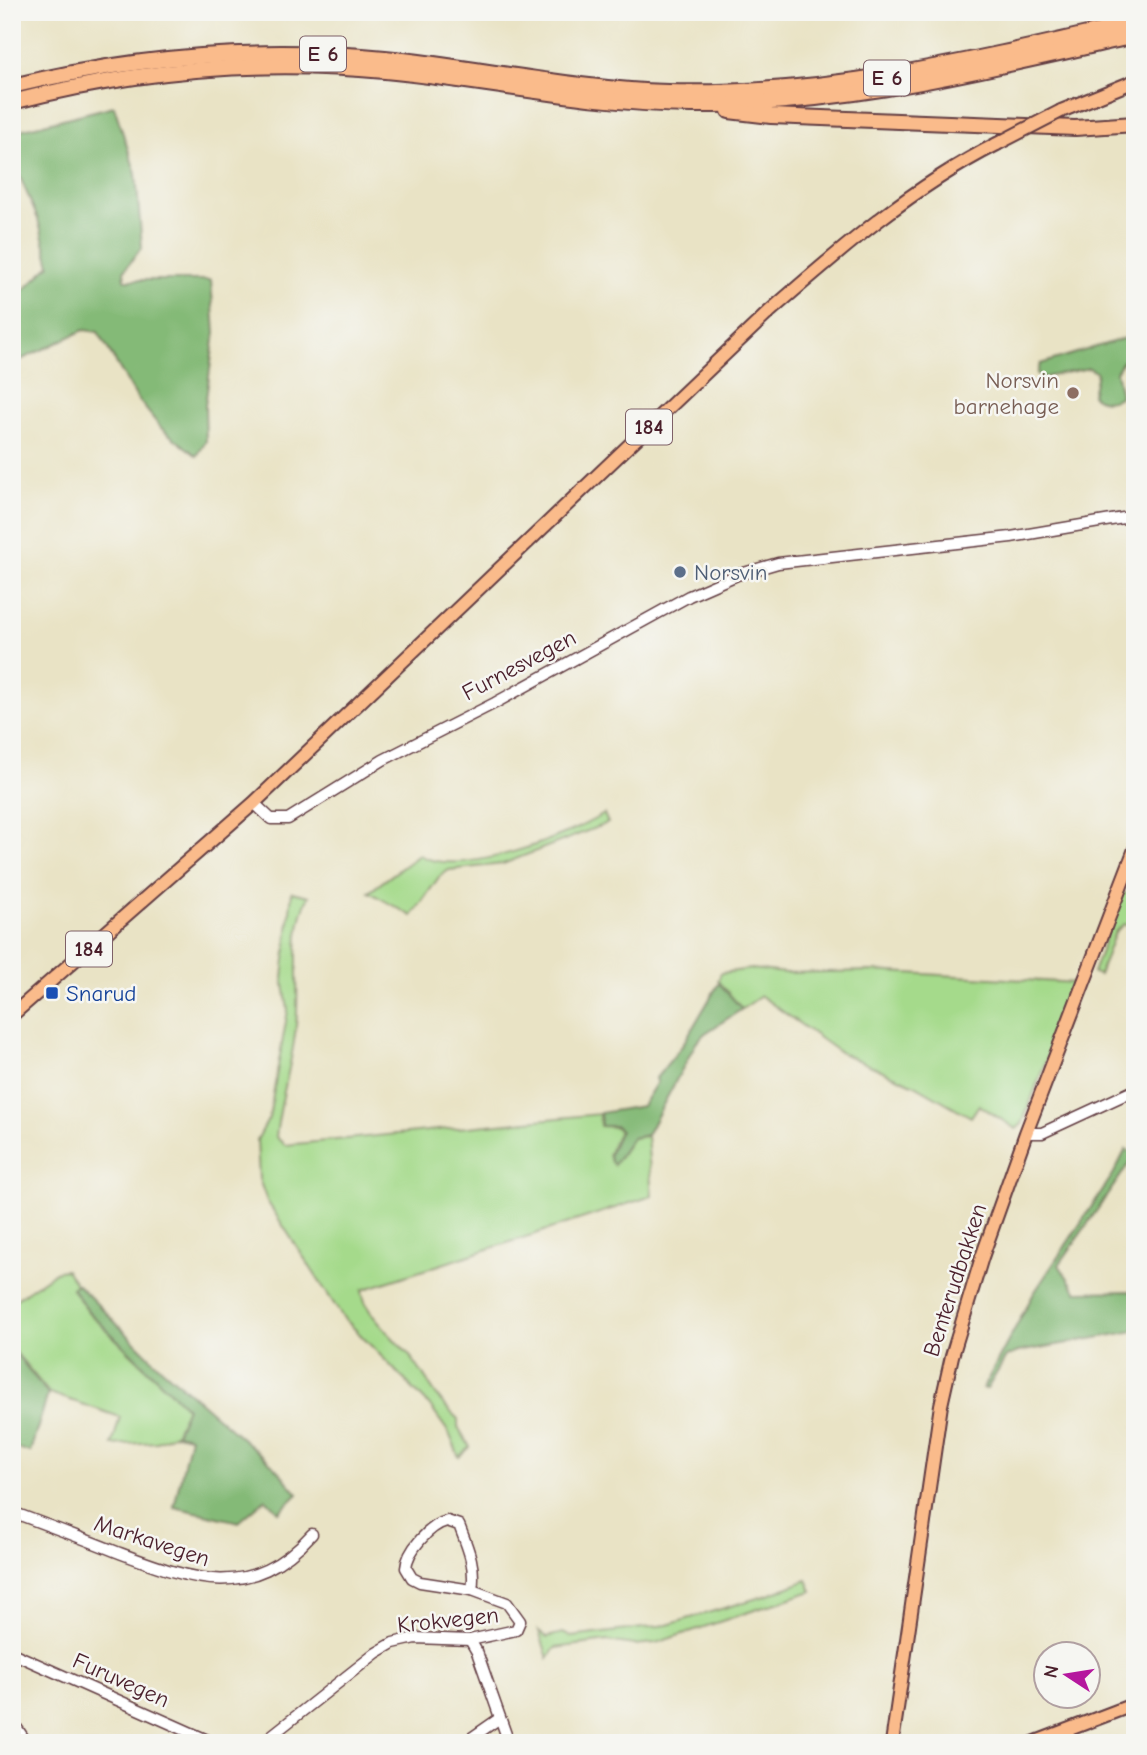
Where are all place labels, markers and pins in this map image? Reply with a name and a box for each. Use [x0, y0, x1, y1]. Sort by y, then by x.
place label: Norsvin barnehage [954, 367, 1059, 420]
marker: Norsvin barnehage [1065, 385, 1081, 401]
place label: Norsvin [694, 559, 768, 586]
marker: Norsvin [672, 564, 688, 580]
place label: Snarud [66, 980, 136, 1007]
marker: Snarud [44, 985, 60, 1001]

